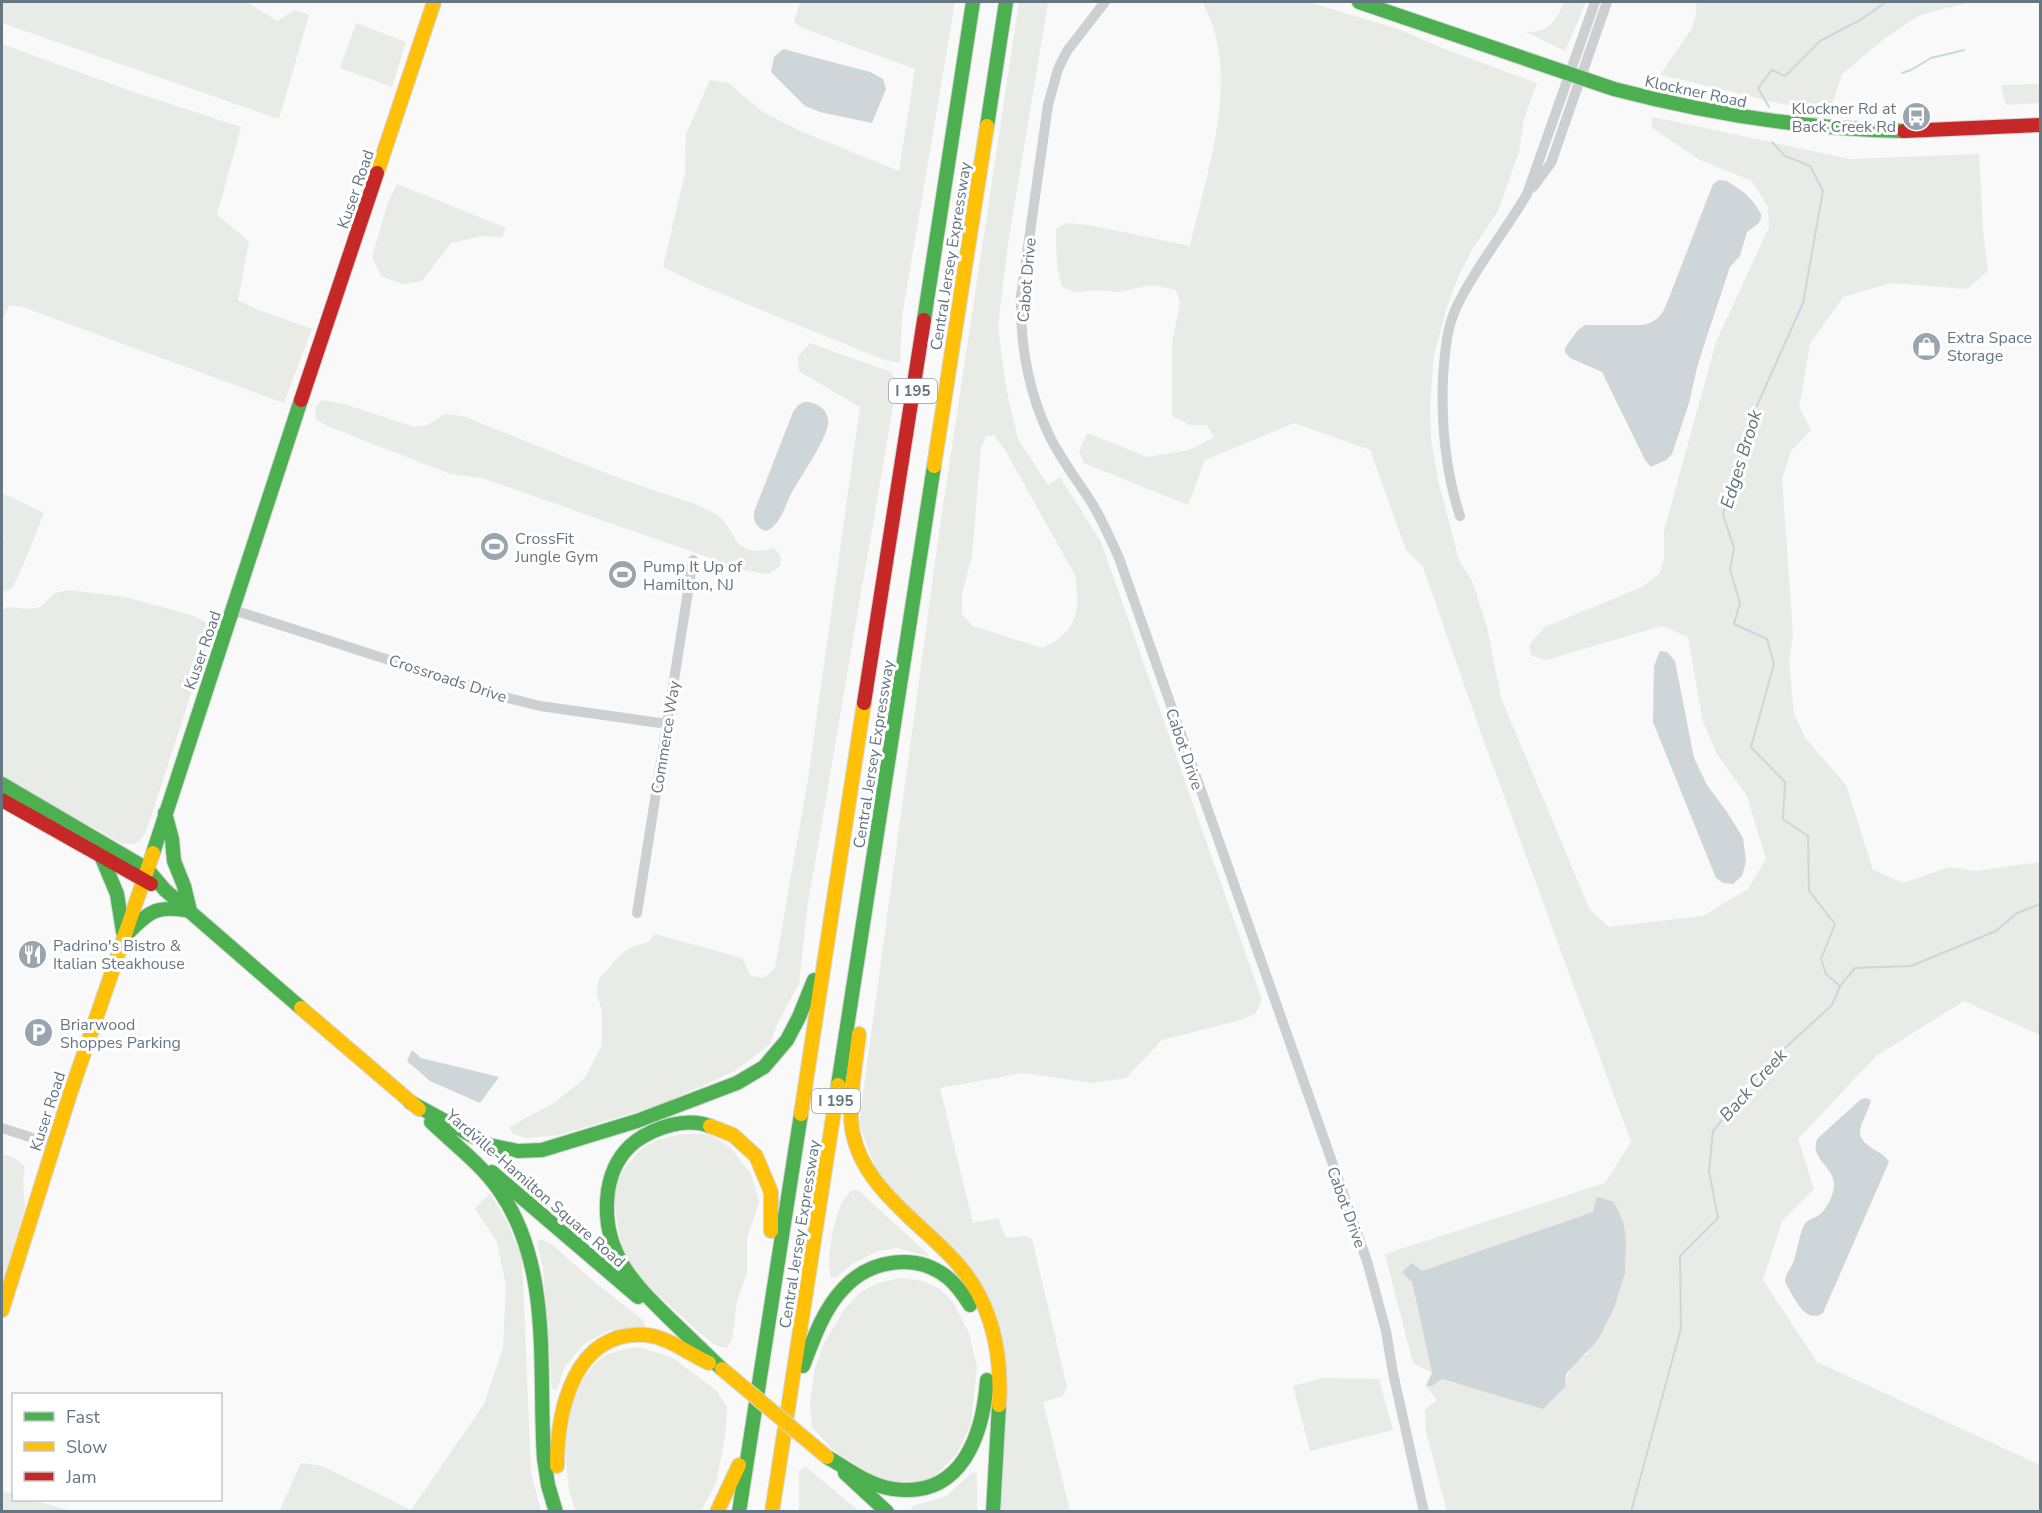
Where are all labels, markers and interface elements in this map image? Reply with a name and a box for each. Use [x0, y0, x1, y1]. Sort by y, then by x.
street label: Klockner Road [1643, 70, 1749, 114]
place label: Klockner Rd at Back Creek Rd [1792, 98, 1896, 138]
bus stop icon: Klockner Rd at Back Creek Rd [1901, 101, 1933, 133]
street label: Kuser Road [332, 147, 380, 232]
street label: Central Jersey Expressway [925, 160, 977, 352]
street label: Cabot Drive [1012, 237, 1042, 323]
place label: Extra Space Storage [1947, 327, 2032, 367]
shop icon: Extra Space Storage [1910, 330, 1942, 362]
road number: I 195 [889, 379, 937, 403]
water label: Edges Brook [1715, 406, 1768, 511]
place label: CrossFit Jungle Gym [514, 528, 598, 568]
sports icon: CrossFit Jungle Gym [478, 531, 510, 563]
place label: Pump It Up of Hamilton, NJ [643, 556, 743, 596]
sports icon: Pump It Up of Hamilton, NJ [606, 559, 638, 591]
street label: Kuser Road [179, 608, 227, 693]
street label: Crossroads Drive [386, 650, 509, 708]
street label: Central Jersey Expressway [848, 658, 900, 850]
street label: Commerce Way [646, 678, 686, 795]
street label: Cabot Drive [1160, 706, 1208, 793]
place label: Padrino's Bistro & Italian Steakhouse [53, 935, 185, 975]
restaurant icon: Padrino's Bistro & Italian Steakhouse [16, 938, 48, 970]
place label: Briarwood Shoppes Parking [60, 1014, 181, 1054]
parking icon: Briarwood Shoppes Parking [23, 1017, 55, 1049]
water label: Back Creek [1714, 1043, 1793, 1127]
street label: Kuser Road [25, 1069, 71, 1154]
road number: I 195 [812, 1089, 860, 1113]
street label: Yardville-Hamilton Square Road [440, 1104, 630, 1273]
street label: Central Jersey Expressway [774, 1138, 826, 1330]
street label: Cabot Drive [1321, 1164, 1371, 1251]
legend [12, 1393, 222, 1501]
text: Fast [66, 1405, 101, 1429]
text: Slow [66, 1435, 107, 1459]
text: Jam [65, 1465, 97, 1489]

